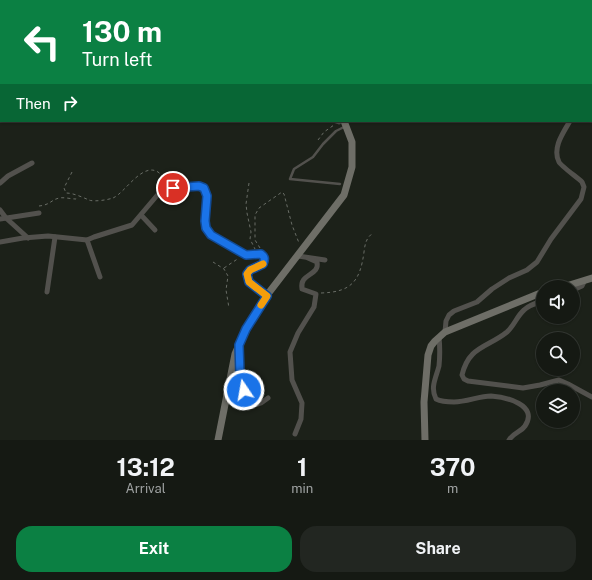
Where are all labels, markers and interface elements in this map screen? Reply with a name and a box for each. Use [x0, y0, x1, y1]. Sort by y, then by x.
text: 130 m [82, 15, 162, 48]
icon: left [16, 16, 68, 68]
text: Turn left [82, 49, 152, 70]
icon: right [59, 92, 81, 114]
text: Then [16, 95, 51, 112]
pin [156, 171, 190, 205]
icon: arrive [162, 177, 184, 199]
map controls [536, 280, 580, 428]
button: sound [536, 280, 580, 324]
button: search [536, 332, 580, 376]
position arrow [223, 369, 265, 411]
button: layers [536, 384, 580, 428]
text: 13:12 [116, 453, 175, 481]
text: 1 [297, 453, 307, 481]
text: 370 [430, 453, 476, 481]
text: Arrival [126, 481, 166, 496]
text: min [291, 481, 313, 496]
text: m [447, 481, 458, 496]
button: Exit [16, 526, 292, 572]
button: Share [300, 526, 576, 572]

